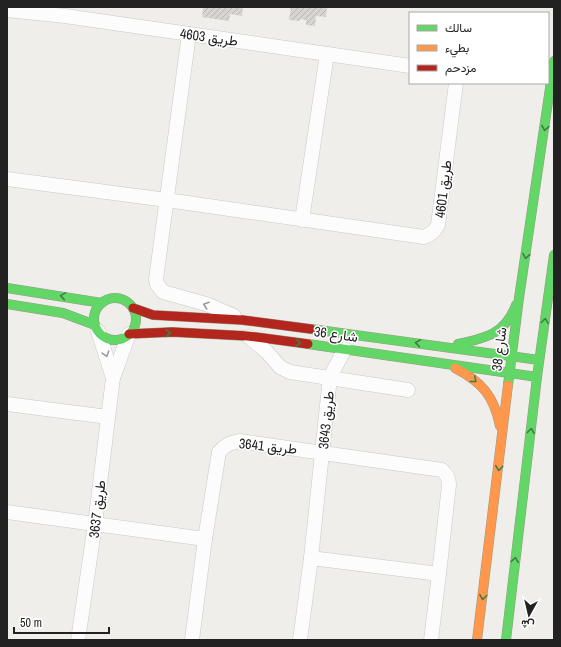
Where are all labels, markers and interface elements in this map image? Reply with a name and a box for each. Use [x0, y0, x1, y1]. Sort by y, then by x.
legend [409, 12, 549, 84]
text: سالك [445, 20, 472, 36]
street label: طريق 4603 [179, 24, 239, 50]
text: بطيء [445, 40, 469, 58]
text: مزدحم [445, 60, 476, 76]
one-way arrow [541, 125, 550, 131]
street label: طريق 4601 [431, 159, 455, 219]
one-way arrow [522, 253, 531, 259]
one-way arrow [60, 293, 67, 301]
one-way arrow [203, 301, 210, 310]
one-way arrow [540, 318, 549, 324]
street label: شارع 36 [313, 322, 359, 348]
street label: شارع 38 [487, 326, 513, 372]
one-way arrow [165, 328, 171, 337]
one-way arrow [295, 338, 301, 347]
one-way arrow [415, 339, 421, 348]
one-way arrow [101, 351, 109, 358]
one-way arrow [470, 375, 477, 382]
street label: طريق 3643 [314, 390, 338, 450]
one-way arrow [526, 427, 535, 434]
street label: طريق 3641 [238, 434, 298, 458]
one-way arrow [495, 465, 504, 471]
street label: طريق 3637 [85, 479, 109, 539]
one-way arrow [511, 557, 520, 563]
one-way arrow [479, 594, 488, 600]
north arrow [509, 595, 549, 635]
scale bar [14, 609, 109, 635]
text: 50 m [20, 615, 42, 631]
text: ش [520, 617, 535, 633]

